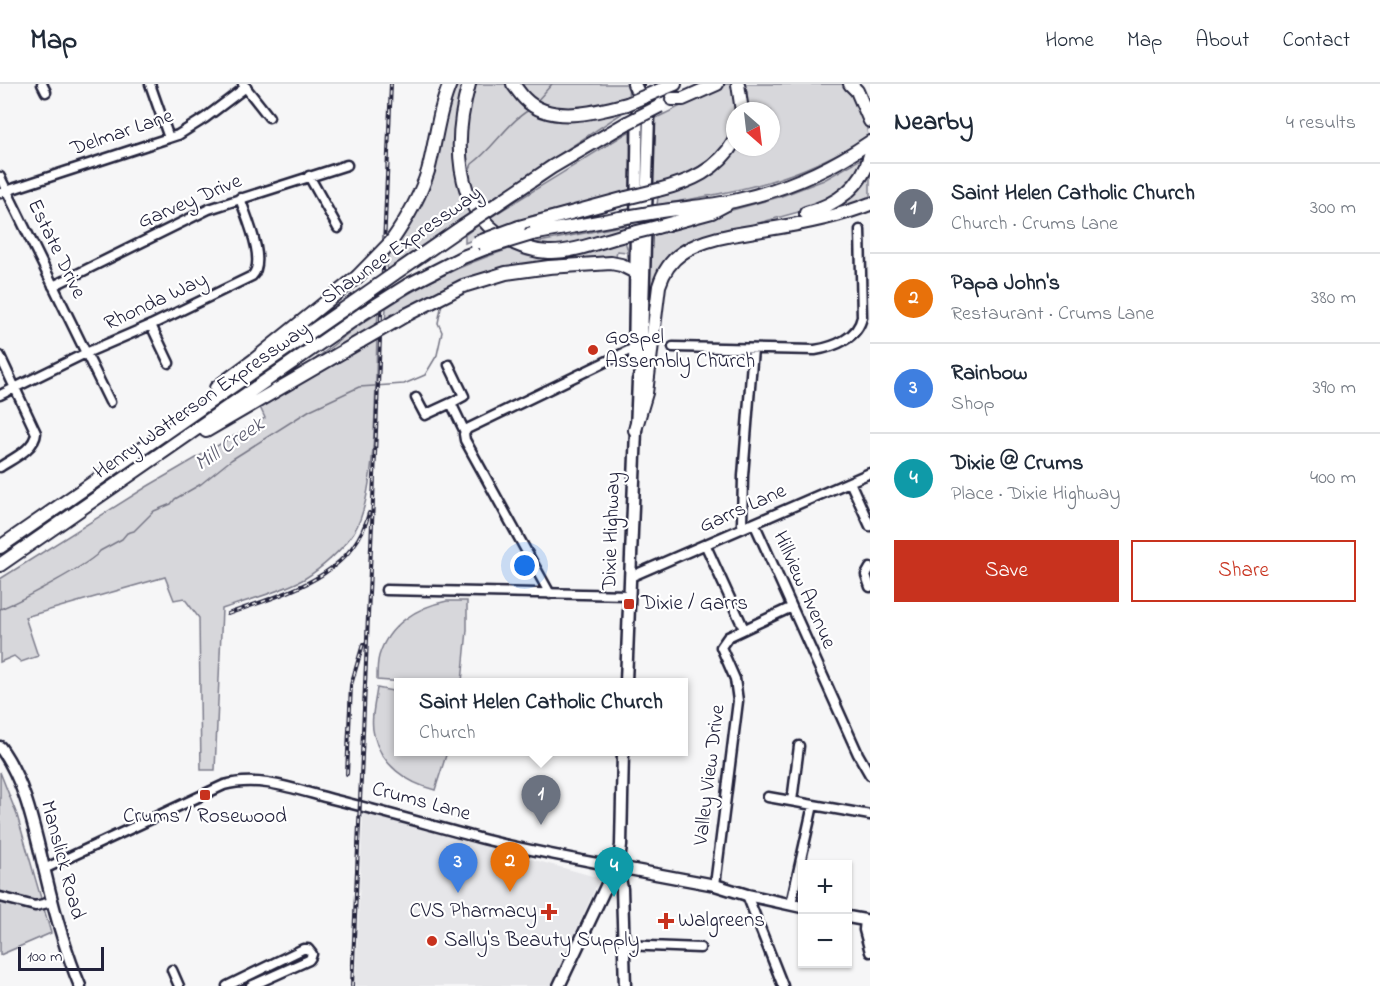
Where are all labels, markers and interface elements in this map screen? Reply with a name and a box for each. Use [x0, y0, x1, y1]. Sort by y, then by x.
text: Map [30, 21, 77, 62]
text: Home [1045, 26, 1094, 56]
text: Map [1127, 26, 1162, 56]
text: About [1195, 26, 1249, 56]
text: Contact [1282, 26, 1350, 56]
street label: Delmar Lane [66, 101, 178, 165]
north arrow [726, 102, 780, 156]
text: Nearby [894, 104, 973, 142]
text: 4 results [1286, 109, 1356, 138]
street label: Garvey Drive [134, 166, 248, 239]
text: Saint Helen Catholic Church [951, 178, 1195, 210]
street label: Shawnee Expressway [315, 179, 490, 315]
street label: Estate Drive [19, 194, 93, 304]
text: 1 [910, 194, 917, 223]
text: 300 m [1310, 194, 1356, 223]
text: Church · Crums Lane [951, 210, 1118, 239]
street label: Rhonda Way [100, 265, 213, 341]
text: Papa John's [951, 268, 1060, 300]
text: 2 [909, 284, 918, 313]
text: 380 m [1311, 284, 1356, 313]
text: Restaurant · Crums Lane [951, 300, 1154, 329]
street label: Henry Watterson Expressway [88, 315, 317, 489]
place label: Gospel Assembly Church [605, 323, 755, 379]
marker: Gospel Assembly Church [586, 343, 600, 357]
text: Rainbow [951, 358, 1027, 390]
text: 3 [909, 374, 918, 403]
text: 390 m [1313, 374, 1356, 403]
text: Shop [951, 390, 995, 419]
water label: Mill Creek [189, 409, 273, 480]
text: Dixie @ Crums [951, 448, 1083, 480]
text: 4 [909, 464, 918, 493]
text: 400 m [1310, 464, 1356, 493]
street label: Dixie Highway [595, 471, 631, 592]
street label: Garrs Lane [695, 476, 792, 541]
text: Place · Dixie Highway [951, 480, 1120, 509]
street label: Hillview Avenue [765, 526, 844, 654]
button: Save [894, 540, 1119, 602]
button: Share [1131, 540, 1356, 602]
your location [510, 551, 539, 580]
place label: Dixie / Garrs [640, 589, 748, 619]
marker: Dixie / Garrs [622, 597, 636, 611]
popup [394, 678, 688, 756]
text: Saint Helen Catholic Church [419, 687, 663, 719]
street label: Valley View Drive [686, 702, 736, 848]
text: Church [419, 719, 476, 748]
street label: Crums Lane [368, 774, 474, 830]
pin: 1 [522, 776, 560, 825]
marker: Crums / Rosewood [198, 788, 212, 802]
street label: Manslick Road [32, 797, 92, 923]
place label: Crums / Rosewood [123, 802, 287, 832]
pin: 2 [490, 842, 530, 892]
pin: 3 [438, 844, 478, 893]
pin: 4 [594, 848, 634, 897]
map controls [798, 860, 852, 968]
button: + [798, 860, 852, 914]
place label: CVS Pharmacy [410, 897, 537, 929]
marker: CVS Pharmacy [542, 905, 556, 919]
place label: Walgreens [678, 906, 765, 938]
marker: Walgreens [659, 914, 673, 928]
button: − [798, 914, 852, 968]
place label: Sally's Beauty Supply [444, 926, 639, 958]
marker: Sally's Beauty Supply [425, 934, 439, 948]
scale bar [18, 944, 104, 972]
text: 100 m [27, 945, 62, 969]

